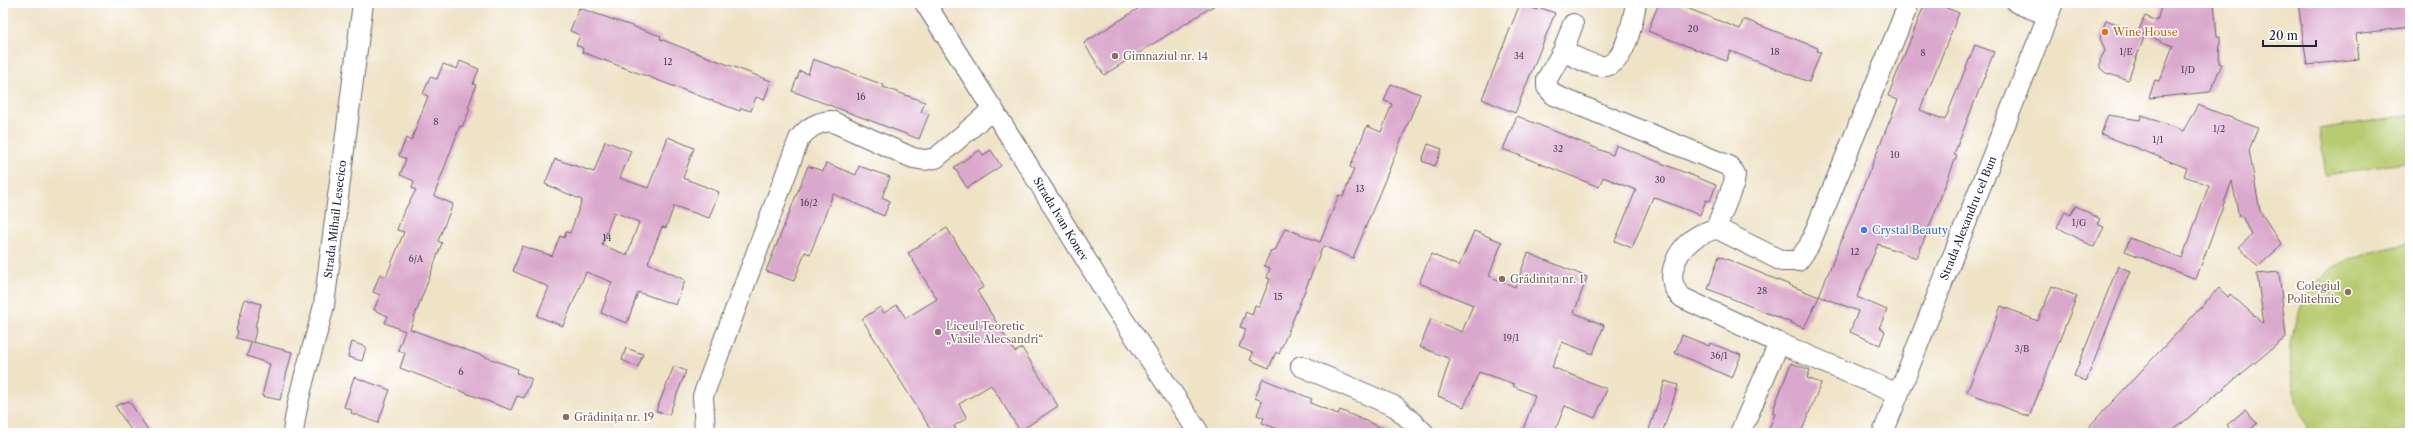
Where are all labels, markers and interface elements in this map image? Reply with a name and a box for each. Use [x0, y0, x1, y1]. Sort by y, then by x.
scale bar [2263, 22, 2316, 48]
house number: 20 [1688, 23, 1699, 34]
place label: Wine House [2112, 25, 2178, 39]
marker: Wine House [2100, 27, 2110, 37]
text: 20 m [2269, 28, 2298, 43]
house number: 18 [1770, 46, 1780, 57]
house number: 1/E [2119, 46, 2133, 57]
house number: 8 [1920, 47, 1926, 58]
place label: Gimnaziul nr. 14 [1123, 49, 1208, 63]
house number: 34 [1514, 50, 1524, 61]
marker: Gimnaziul nr. 14 [1110, 51, 1120, 61]
house number: 12 [664, 56, 672, 67]
house number: 1/D [2181, 64, 2195, 75]
house number: 16 [856, 91, 866, 102]
house number: 8 [433, 116, 439, 127]
house number: 1/2 [2213, 123, 2225, 134]
house number: 1/1 [2153, 134, 2164, 145]
house number: 32 [1553, 143, 1563, 154]
house number: 10 [1890, 149, 1900, 160]
street label: Strada Alexandru cel Bun [1937, 154, 1999, 282]
street label: Strada Mihail Lesecico [321, 159, 349, 279]
house number: 30 [1655, 174, 1666, 185]
street label: Strada Ivan Konev [1031, 175, 1092, 264]
house number: 13 [1356, 183, 1364, 194]
house number: 16/2 [800, 197, 818, 208]
house number: 1/G [2072, 217, 2087, 228]
place label: Crystal Beauty [1872, 223, 1949, 237]
marker: Crystal Beauty [1859, 225, 1869, 235]
house number: 14 [603, 232, 612, 243]
house number: 12 [1851, 246, 1859, 257]
house number: 6/A [408, 253, 424, 264]
place label: Grădinița nr. 1 [1510, 272, 1584, 286]
marker: Grădinița nr. 1 [1497, 274, 1507, 284]
place label: Colegiul Politehnic [2287, 279, 2341, 306]
house number: 28 [1757, 285, 1767, 296]
marker: Colegiul Politehnic [2343, 287, 2353, 297]
house number: 15 [1274, 291, 1282, 302]
place label: Liceul Teoretic „Vasile Alecsandri“ [946, 319, 1043, 346]
marker: Liceul Teoretic „Vasile Alecsandri“ [933, 327, 943, 337]
house number: 19/1 [1503, 332, 1519, 343]
house number: 3/B [2015, 343, 2029, 354]
house number: 36/1 [1710, 350, 1728, 361]
house number: 6 [458, 366, 464, 377]
place label: Grădinița nr. 19 [574, 410, 654, 424]
marker: Grădinița nr. 19 [561, 412, 571, 422]

